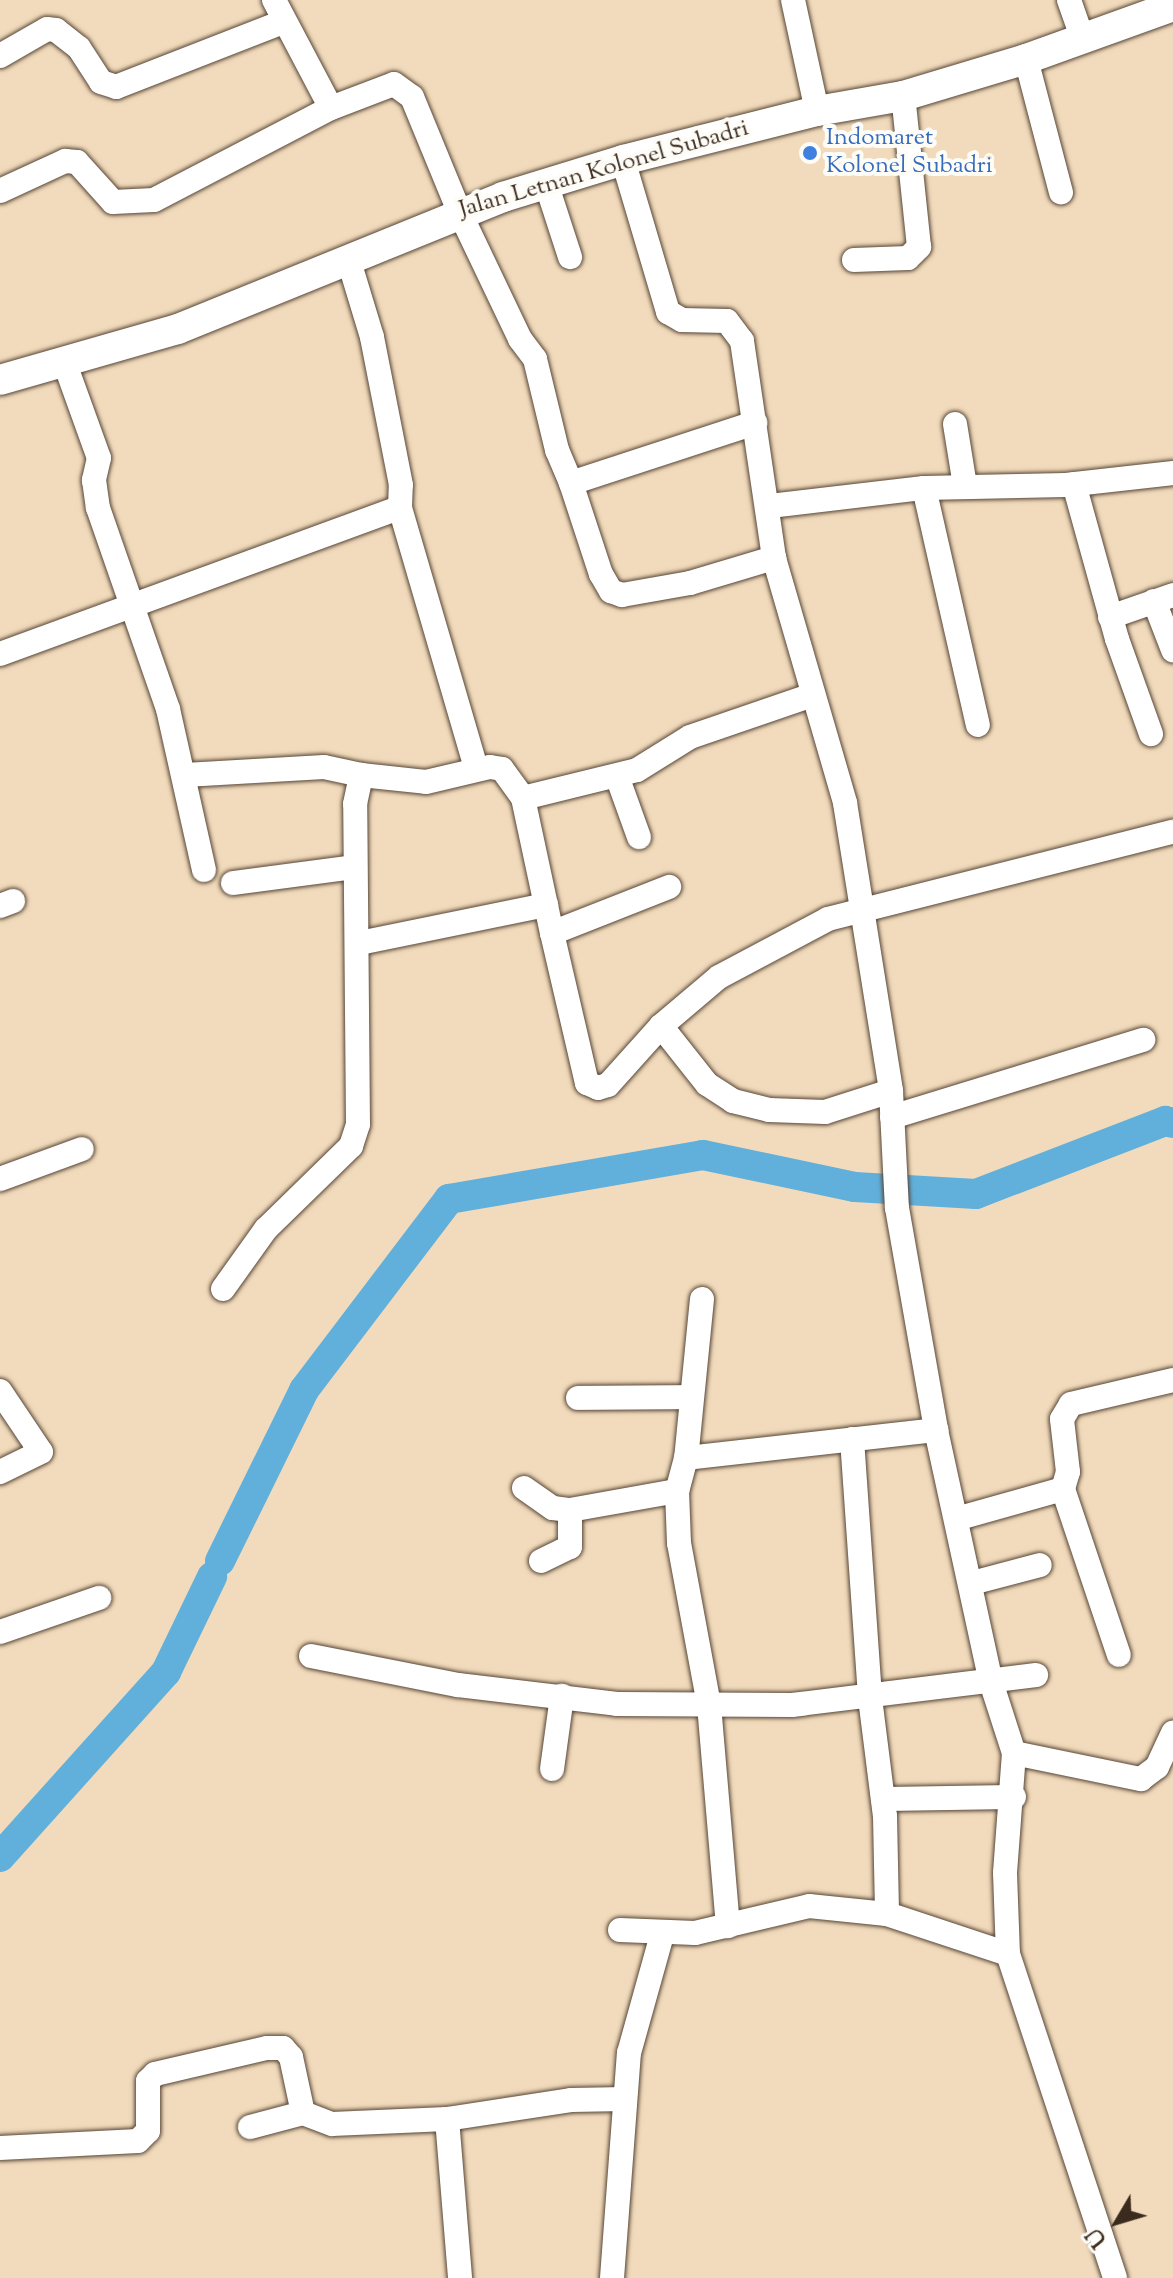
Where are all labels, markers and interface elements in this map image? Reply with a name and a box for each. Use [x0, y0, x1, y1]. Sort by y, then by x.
street label: Jalan Letnan Kolonel Subadri [456, 115, 752, 225]
place label: Indomaret Kolonel Subadri [826, 125, 993, 181]
marker: Indomaret Kolonel Subadri [801, 144, 819, 162]
north arrow [1077, 2182, 1157, 2262]
text: U [1080, 2220, 1116, 2254]

